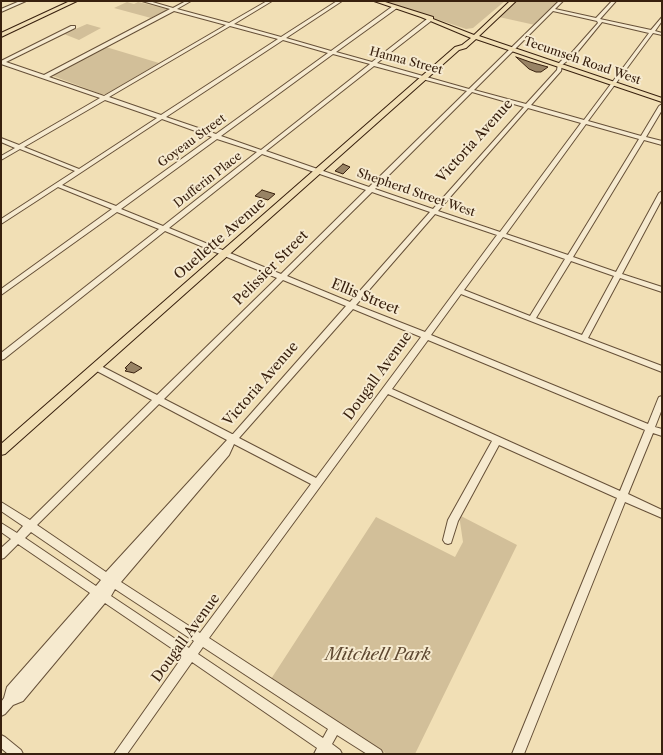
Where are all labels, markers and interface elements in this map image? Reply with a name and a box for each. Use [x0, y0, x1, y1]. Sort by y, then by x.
street label: Tecumseh Road West [521, 34, 643, 88]
street label: Hanna Street [368, 44, 444, 78]
street label: Victoria Avenue [433, 96, 517, 186]
street label: Goyeau Street [155, 111, 229, 171]
street label: Dufferin Place [171, 149, 245, 211]
street label: Shepherd Street West [355, 166, 477, 220]
street label: Ouellette Avenue [171, 195, 269, 283]
street label: Pelissier Street [230, 227, 312, 309]
street label: Ellis Street [329, 276, 401, 318]
street label: Dougall Avenue [340, 329, 416, 423]
street label: Victoria Avenue [220, 338, 302, 430]
street label: Dougall Avenue [148, 591, 224, 685]
park label: Mitchell Park [325, 645, 431, 665]

